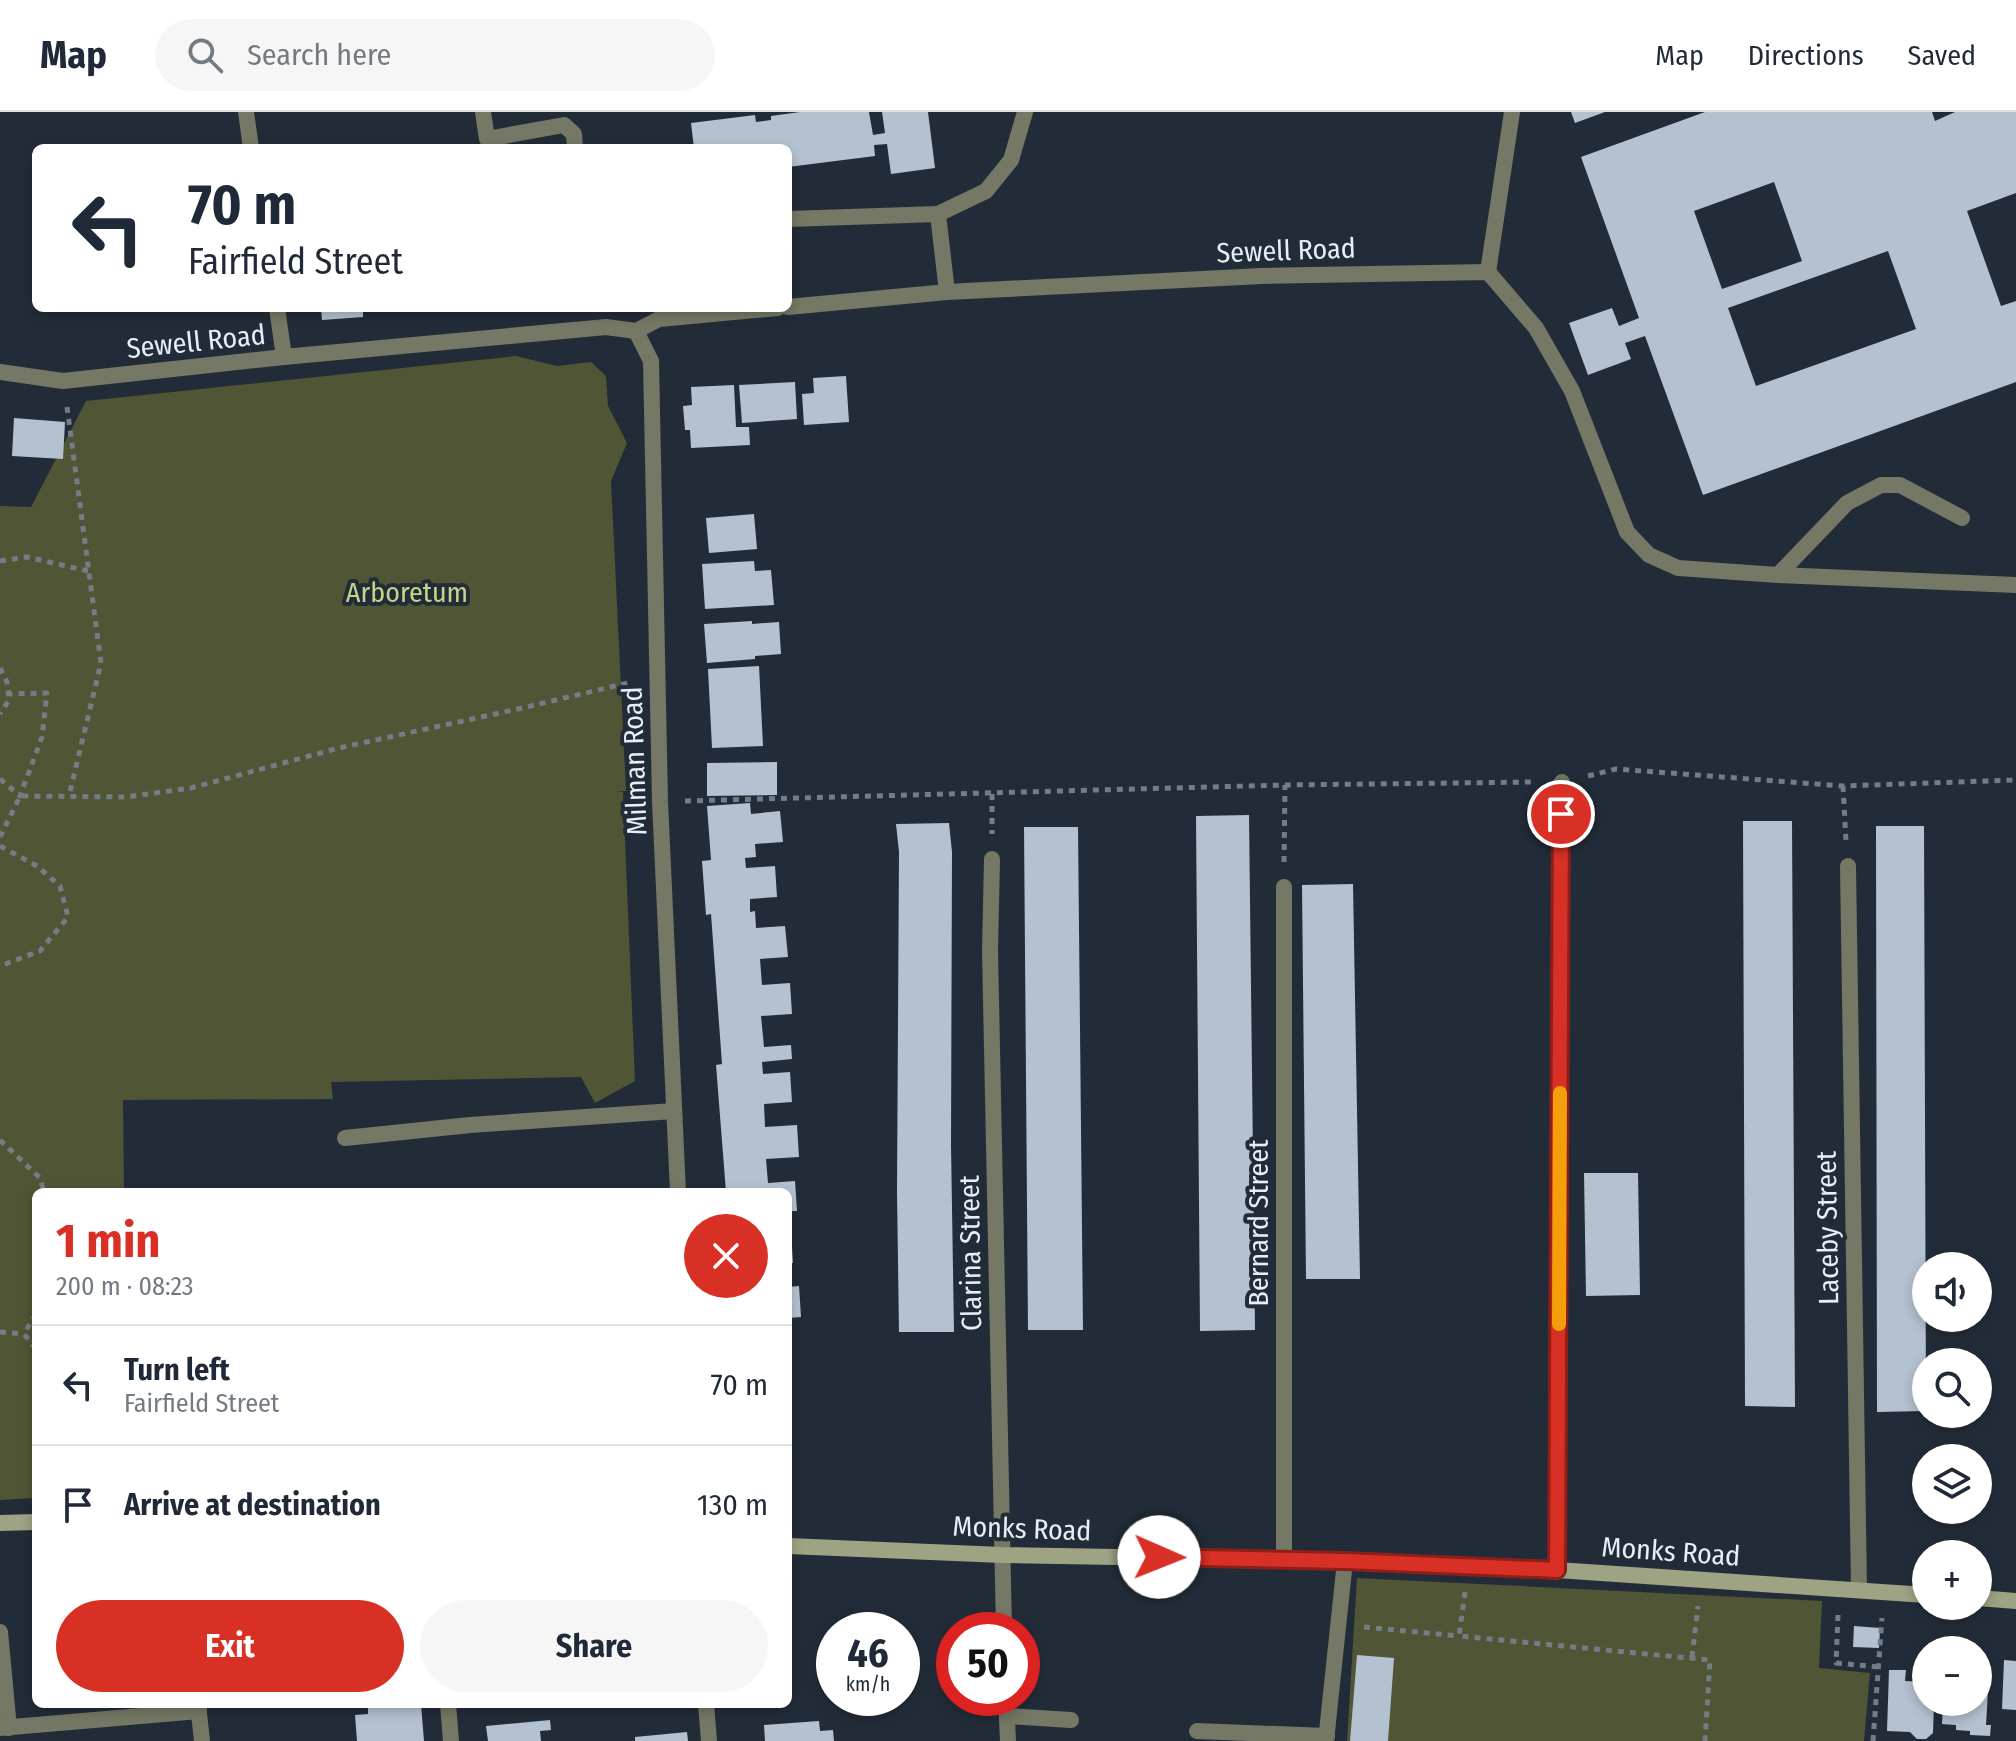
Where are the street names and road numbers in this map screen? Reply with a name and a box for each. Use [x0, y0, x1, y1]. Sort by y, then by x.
street label: Sewell Road [1216, 232, 1356, 269]
street label: Sewell Road [125, 318, 267, 365]
street label: Milman Road [615, 686, 654, 836]
street label: Bernard Street [1242, 1139, 1275, 1306]
street label: Laceby Street [1810, 1150, 1845, 1305]
street label: Clarina Street [953, 1174, 988, 1331]
street label: Monks Road [952, 1510, 1092, 1547]
street label: Monks Road [1601, 1530, 1741, 1573]

